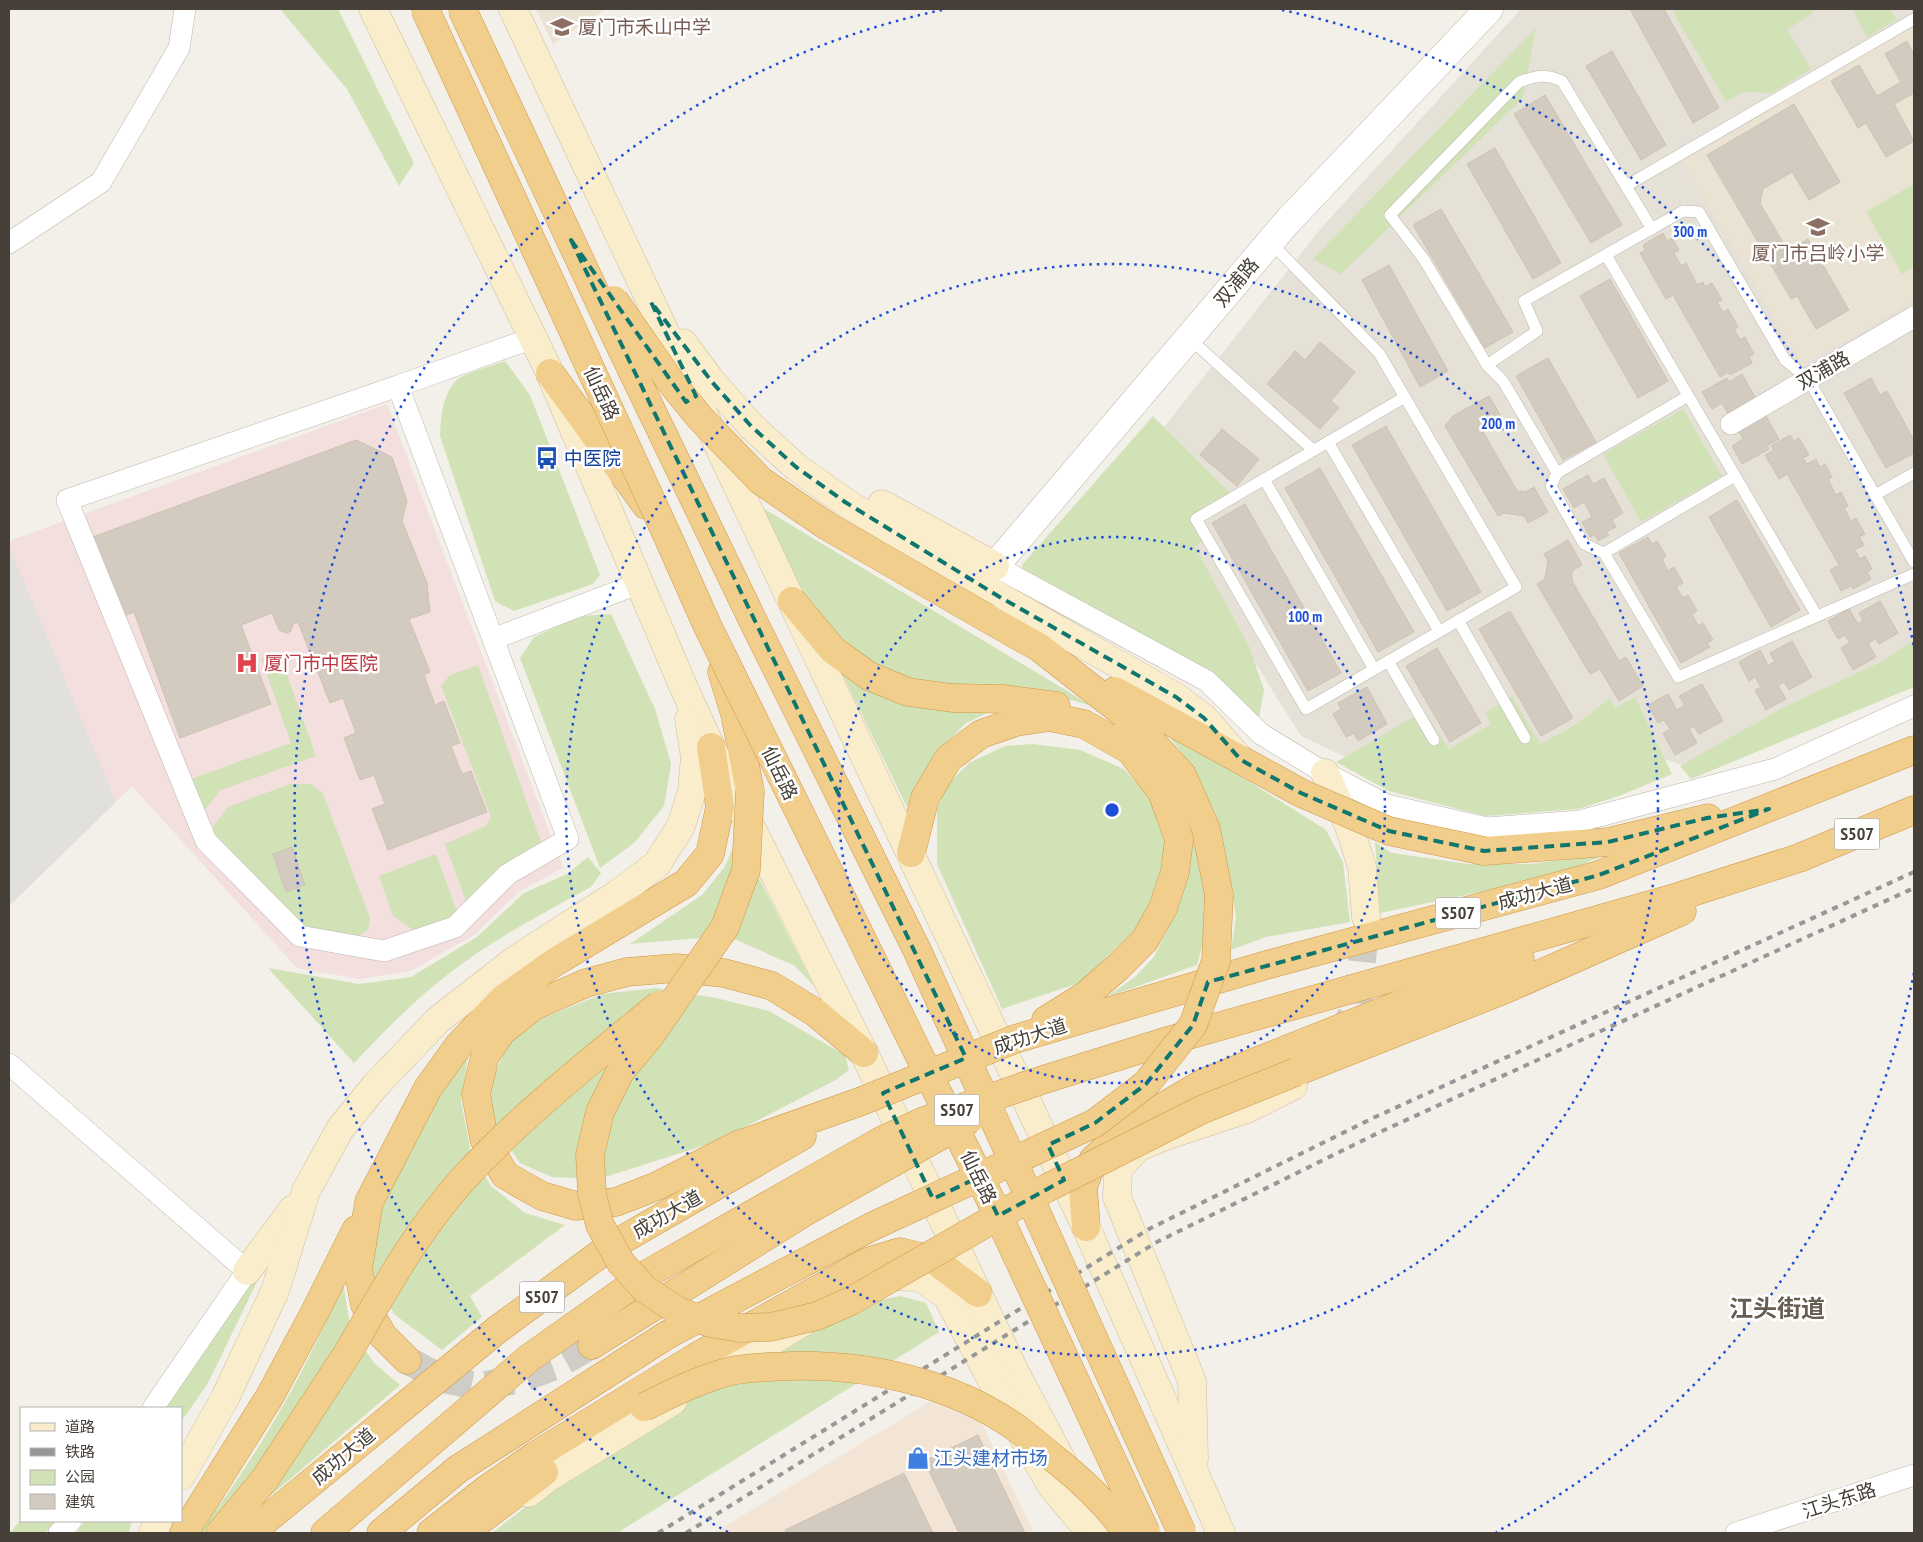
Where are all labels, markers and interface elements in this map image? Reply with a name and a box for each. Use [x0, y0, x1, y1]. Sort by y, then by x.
school or university icon: 厦门市禾山中学 [549, 14, 575, 40]
place label: 厦门市禾山中学 [578, 15, 711, 39]
school or university icon: 厦门市吕岭小学 [1805, 214, 1831, 240]
text: 300 m [1673, 222, 1707, 241]
place label: 厦门市吕岭小学 [1751, 241, 1885, 265]
street label: 双浦路 [1208, 252, 1264, 312]
street label: 双浦路 [1792, 345, 1854, 395]
street label: 仙岳路 [579, 362, 625, 424]
text: 200 m [1481, 414, 1515, 433]
bus stop icon: 中医院 [534, 445, 560, 471]
place label: 中医院 [564, 446, 621, 470]
text: 100 m [1288, 607, 1322, 626]
hospital icon: 厦门市中医院 [234, 650, 260, 676]
place label: 厦门市中医院 [264, 651, 378, 675]
street label: 仙岳路 [757, 742, 803, 804]
centre of rings [1103, 801, 1121, 819]
road number: S507 [1834, 819, 1880, 850]
street label: 成功大道 [1495, 872, 1575, 914]
road number: S507 [1436, 898, 1480, 928]
street label: 成功大道 [990, 1013, 1070, 1059]
road number: S507 [934, 1094, 980, 1126]
street label: 仙岳路 [956, 1146, 1002, 1208]
street label: 成功大道 [628, 1185, 706, 1243]
road number: S507 [520, 1281, 564, 1312]
district label: 江头街道 [1729, 1293, 1825, 1324]
legend [20, 1407, 182, 1522]
text: 道路 [65, 1417, 95, 1436]
street label: 成功大道 [306, 1422, 380, 1490]
text: 铁路 [65, 1442, 95, 1461]
shop icon: 江头建材市场 [905, 1445, 931, 1471]
place label: 江头建材市场 [934, 1446, 1048, 1470]
text: 公园 [65, 1467, 95, 1486]
street label: 江头东路 [1799, 1477, 1879, 1523]
text: 建筑 [65, 1492, 95, 1511]

